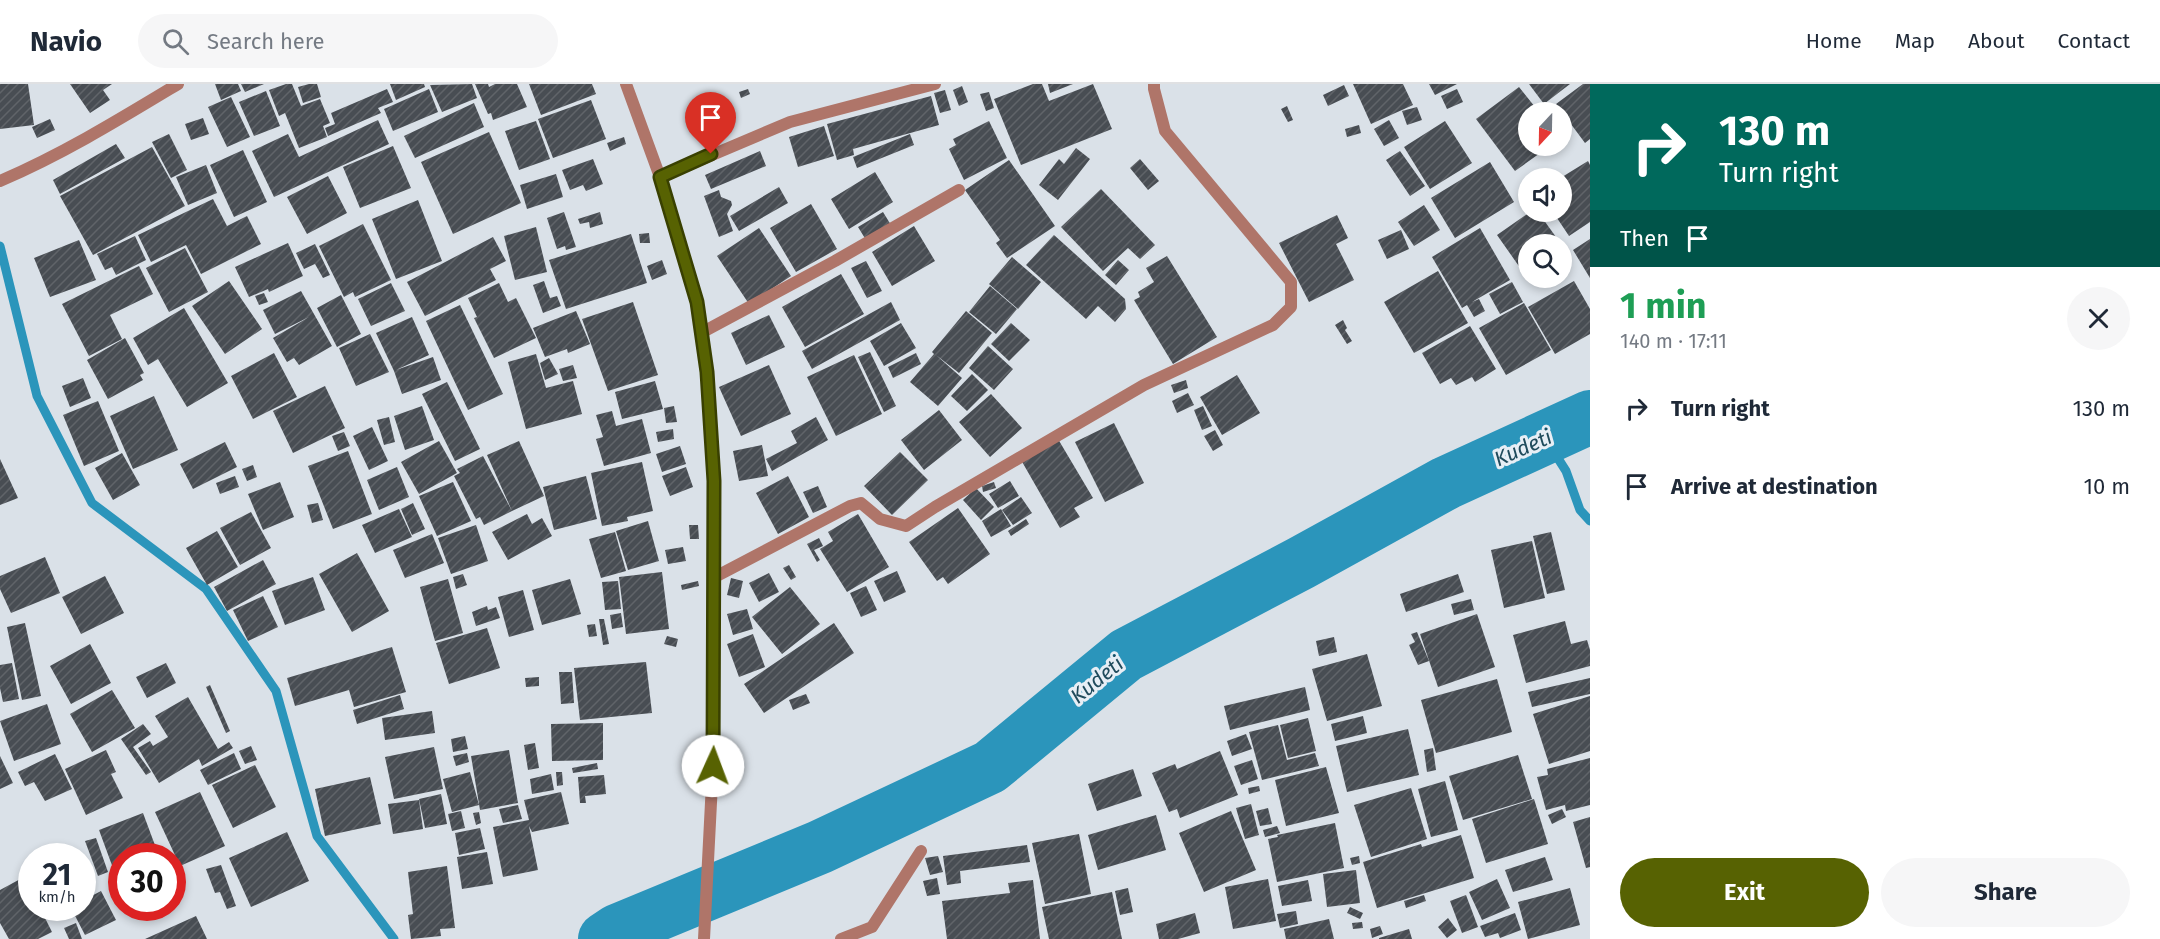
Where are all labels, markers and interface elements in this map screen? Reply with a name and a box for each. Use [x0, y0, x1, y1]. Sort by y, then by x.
search box [138, 14, 558, 68]
text: Navio [30, 25, 102, 58]
icon: search [159, 25, 192, 58]
text: Search here [207, 28, 325, 55]
text: Home [1806, 28, 1862, 54]
text: Map [1895, 28, 1935, 54]
text: About [1968, 28, 2025, 54]
text: Contact [2058, 28, 2130, 54]
pin [685, 92, 736, 154]
icon: arrive [694, 101, 727, 134]
north arrow [1518, 102, 1572, 156]
map controls [1518, 102, 1572, 288]
text: 130 m [1719, 106, 1830, 156]
icon: right [1620, 108, 1698, 186]
text: Turn right [1719, 157, 1839, 189]
button: sound [1518, 168, 1572, 222]
icon: arrive [1681, 222, 1714, 255]
text: Then [1620, 225, 1669, 252]
button: search [1518, 234, 1572, 288]
text: 1 min [1620, 284, 1707, 328]
button: close [2067, 287, 2130, 350]
text: 140 m · 17:11 [1620, 329, 1727, 353]
icon: right [1620, 392, 1653, 425]
text: Turn right [1671, 395, 1770, 422]
text: 130 m [2073, 395, 2130, 422]
water label: Kudeti [1490, 424, 1556, 472]
icon: arrive [1620, 470, 1653, 503]
text: Arrive at destination [1671, 473, 1878, 500]
text: 10 m [2084, 473, 2130, 500]
water label: Kudeti [1065, 651, 1129, 709]
position arrow [681, 734, 745, 798]
speed limit sign: 30 [108, 843, 186, 921]
text: 21 [43, 857, 71, 893]
button: Exit [1620, 858, 1869, 927]
button: Share [1881, 858, 2130, 927]
text: km/h [38, 888, 76, 906]

